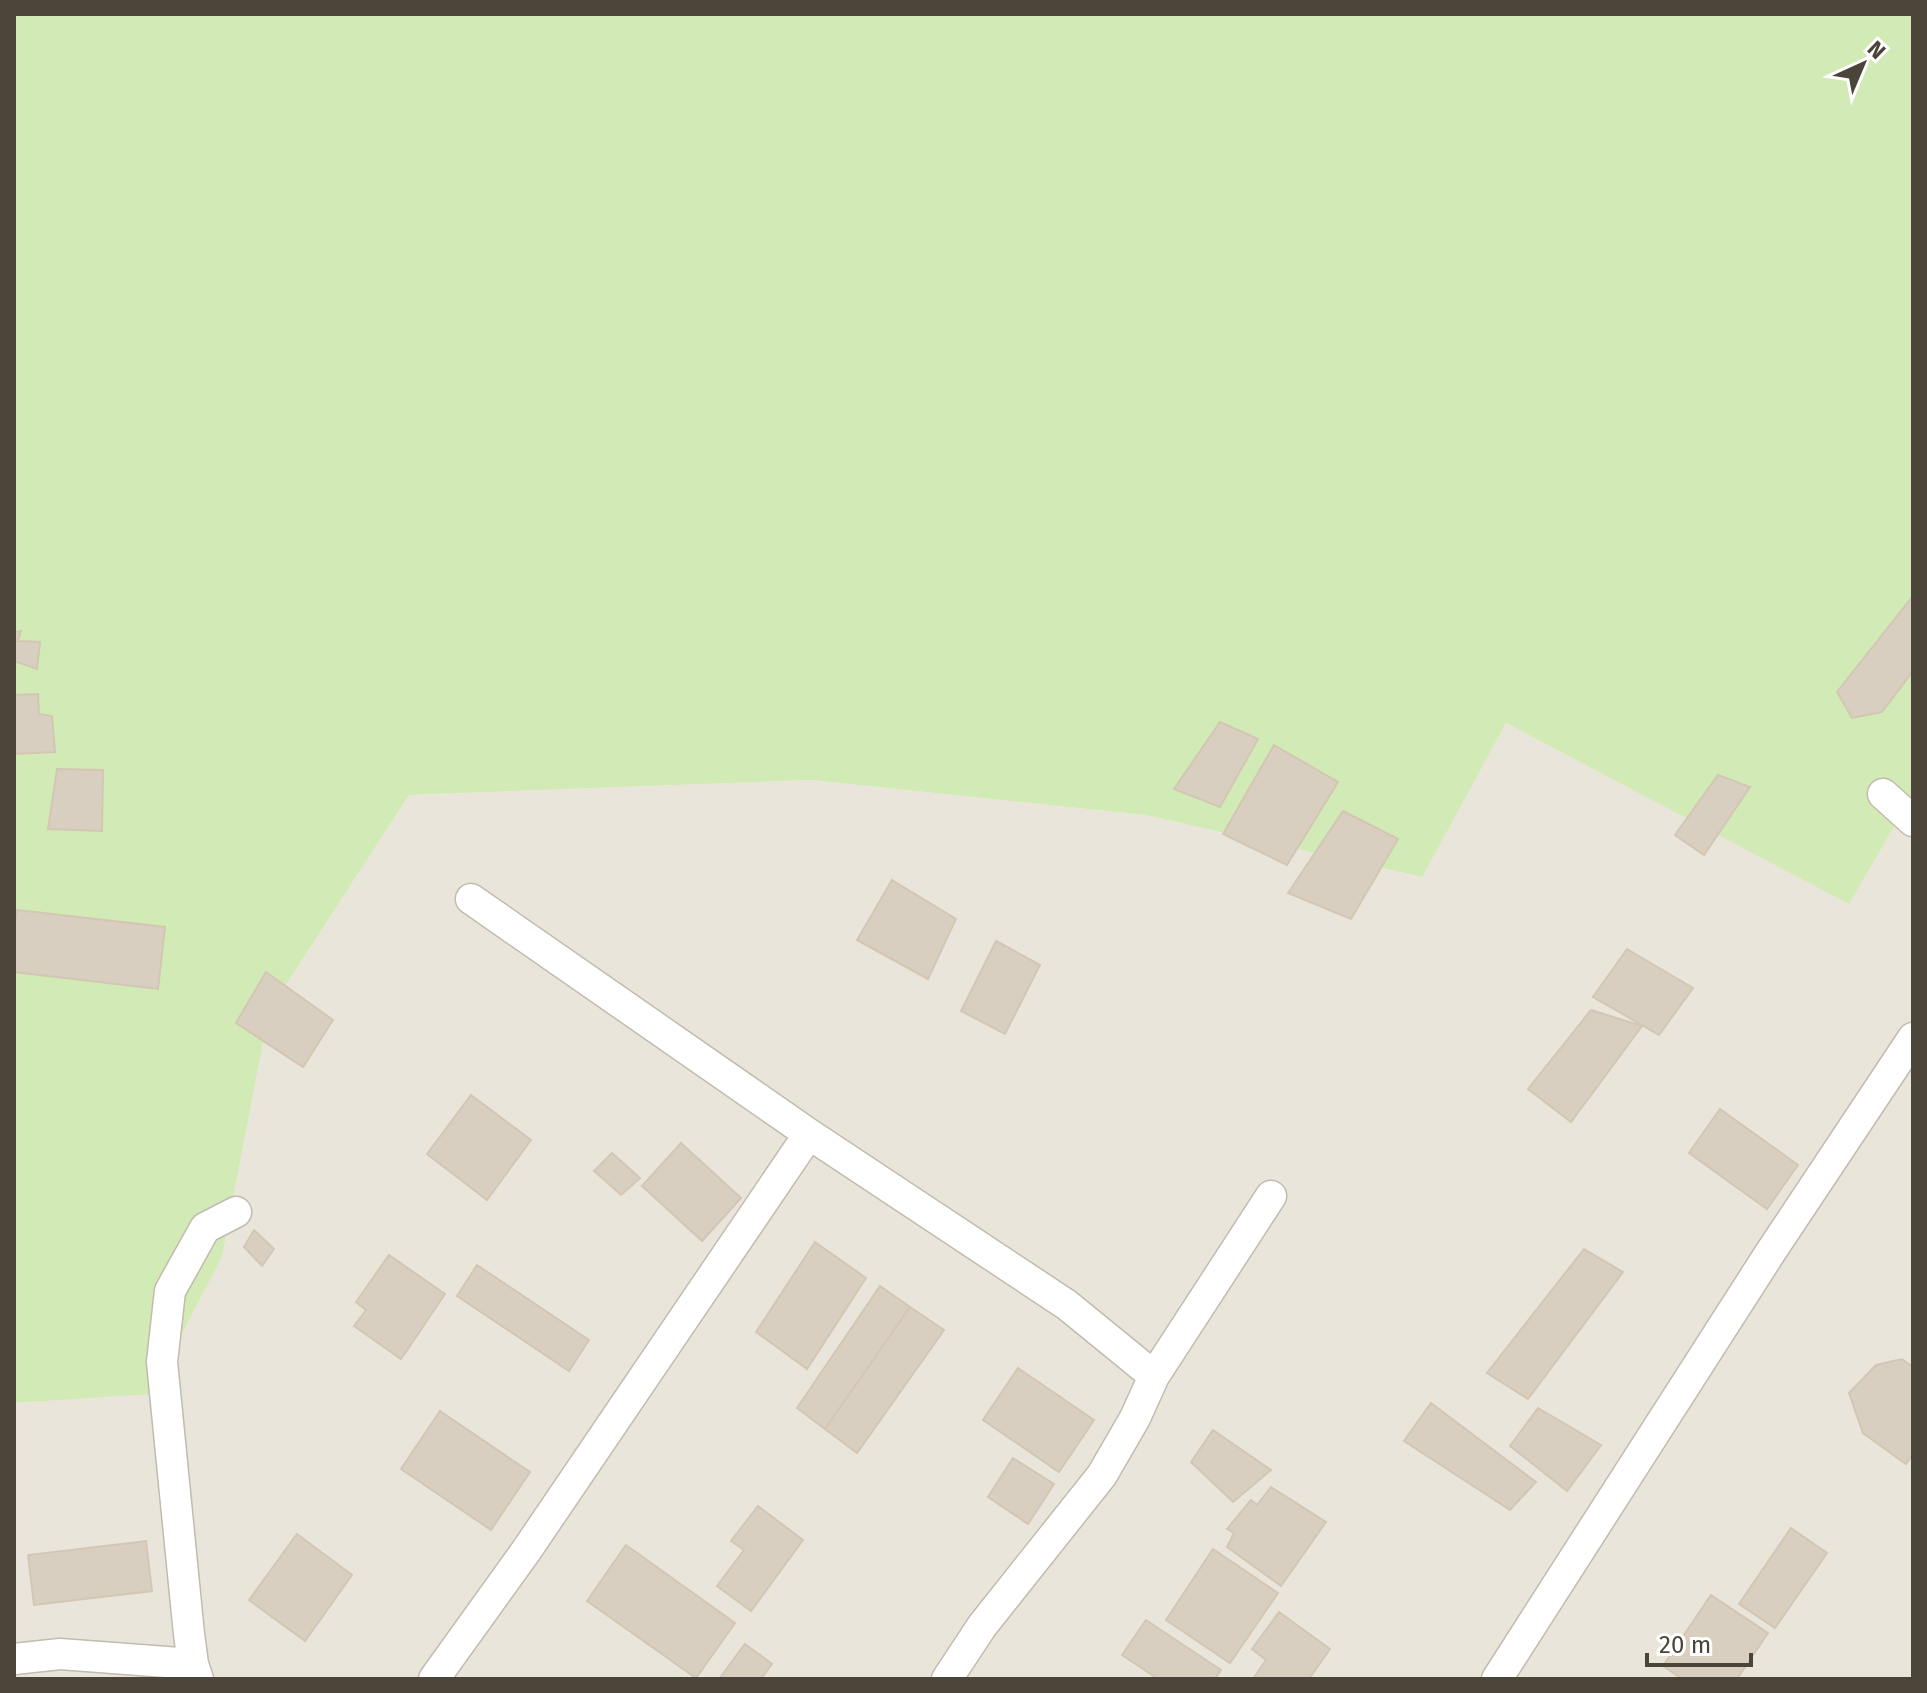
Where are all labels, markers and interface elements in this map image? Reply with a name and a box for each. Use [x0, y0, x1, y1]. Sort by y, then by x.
north arrow [1823, 24, 1903, 104]
text: N [1862, 35, 1891, 65]
scale bar [1647, 1617, 1751, 1667]
text: 20 m [1659, 1631, 1711, 1659]

